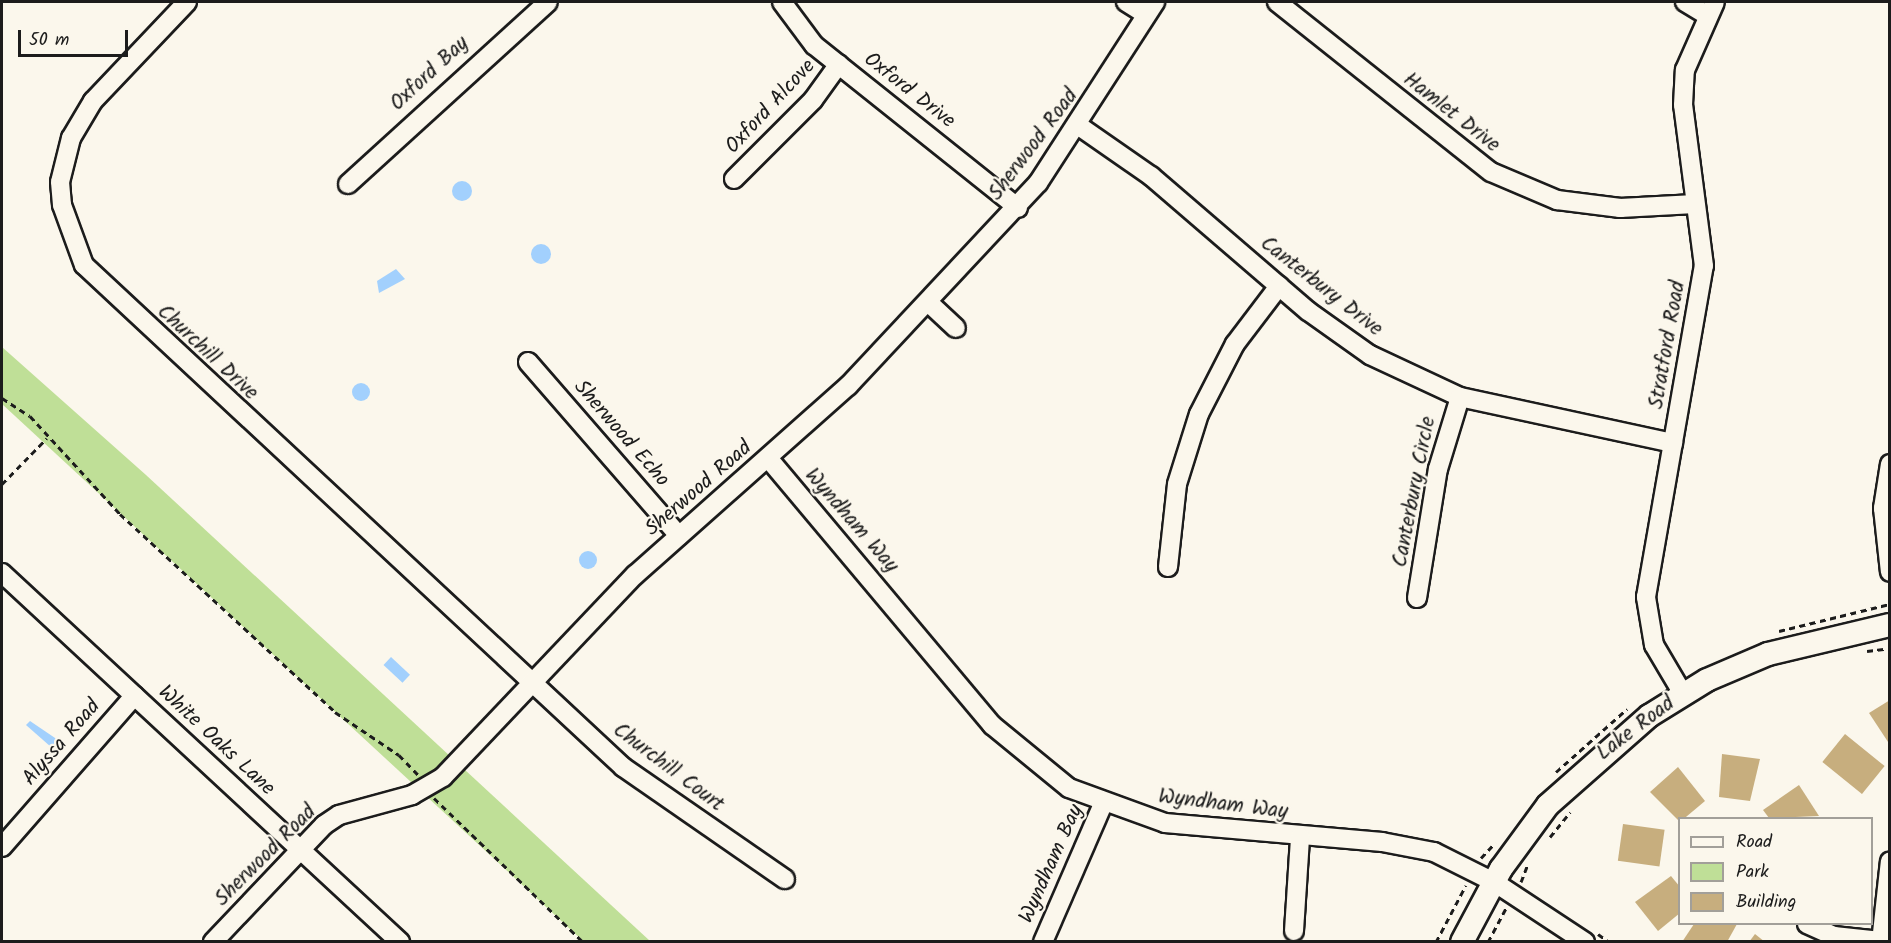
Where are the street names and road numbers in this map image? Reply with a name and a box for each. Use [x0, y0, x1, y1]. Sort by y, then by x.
street label: Oxford Bay [386, 31, 474, 117]
street label: Oxford Drive [858, 48, 960, 134]
street label: Oxford Alcove [721, 54, 821, 160]
street label: Hamlet Drive [1398, 67, 1504, 159]
street label: Sherwood Road [984, 84, 1084, 206]
street label: Canterbury Drive [1255, 231, 1387, 343]
street label: Stratford Road [1644, 279, 1692, 411]
street label: Churchill Drive [151, 300, 263, 406]
street label: Sherwood Echo [568, 375, 674, 493]
street label: Canterbury Circle [1388, 415, 1442, 569]
street label: Sherwood Road [641, 436, 757, 542]
street label: Wyndham Way [799, 464, 903, 578]
street label: White Oaks Lane [152, 680, 280, 802]
street label: Lake Road [1592, 692, 1680, 766]
street label: Alyssa Road [18, 695, 106, 791]
street label: Churchill Court [608, 718, 728, 818]
street label: Wyndham Way [1157, 785, 1289, 825]
street label: Sherwood Road [210, 800, 322, 912]
street label: Wyndham Bay [1015, 801, 1089, 927]

